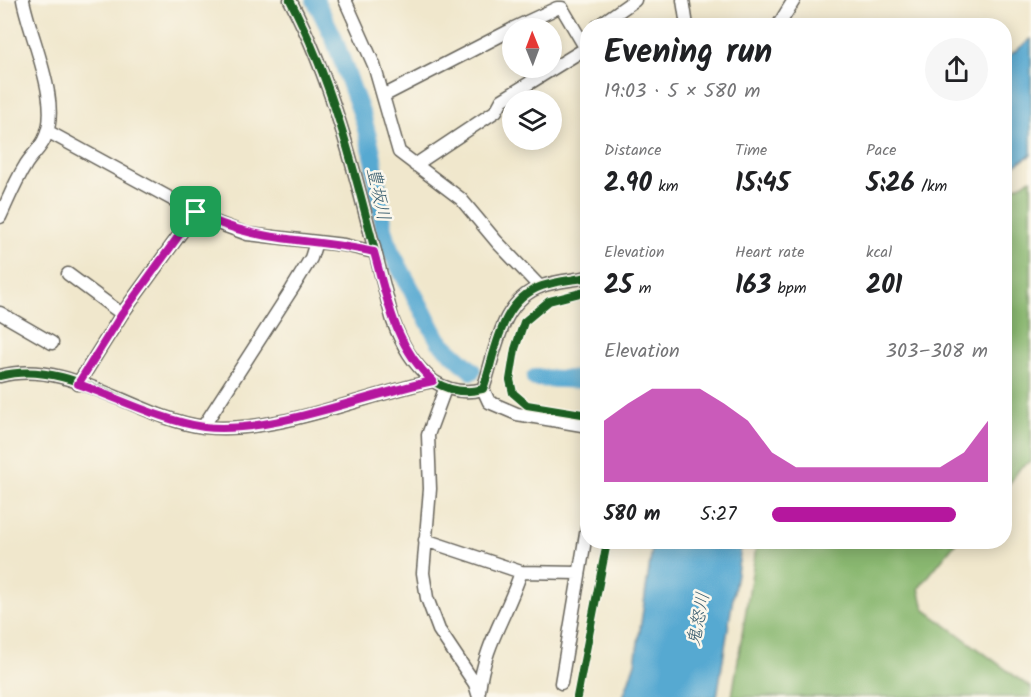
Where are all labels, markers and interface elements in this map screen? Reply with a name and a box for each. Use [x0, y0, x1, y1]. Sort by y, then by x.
north arrow [502, 18, 562, 78]
map controls [502, 18, 562, 150]
text: Evening run [604, 27, 772, 80]
button: share [925, 38, 988, 101]
text: 19:03 · 5 × 580 m [604, 76, 760, 108]
button: layers [502, 90, 562, 150]
text: Distance [604, 138, 662, 163]
text: Time [735, 138, 767, 163]
text: Pace [866, 138, 897, 163]
text: 2.90 [604, 163, 652, 205]
text: 15:45 [735, 163, 790, 205]
text: 5:26 [866, 163, 915, 205]
water label: 豊坂川 [358, 165, 397, 224]
text: km [652, 174, 678, 199]
text: /km [915, 174, 947, 199]
pin [170, 186, 221, 237]
icon: arrive [179, 195, 212, 228]
text: Elevation [604, 240, 665, 265]
text: Heart rate [735, 240, 805, 265]
text: kcal [866, 240, 892, 265]
text: 25 [604, 265, 632, 307]
text: 163 [735, 265, 771, 307]
text: 201 [866, 265, 902, 307]
text: m [632, 276, 651, 301]
text: bpm [771, 276, 806, 301]
text: Elevation [604, 336, 680, 368]
text: 303–308 m [886, 336, 988, 368]
text: 580 m [604, 499, 660, 531]
text: 5:27 [700, 499, 737, 531]
water label: 鬼怒川 [680, 590, 719, 649]

